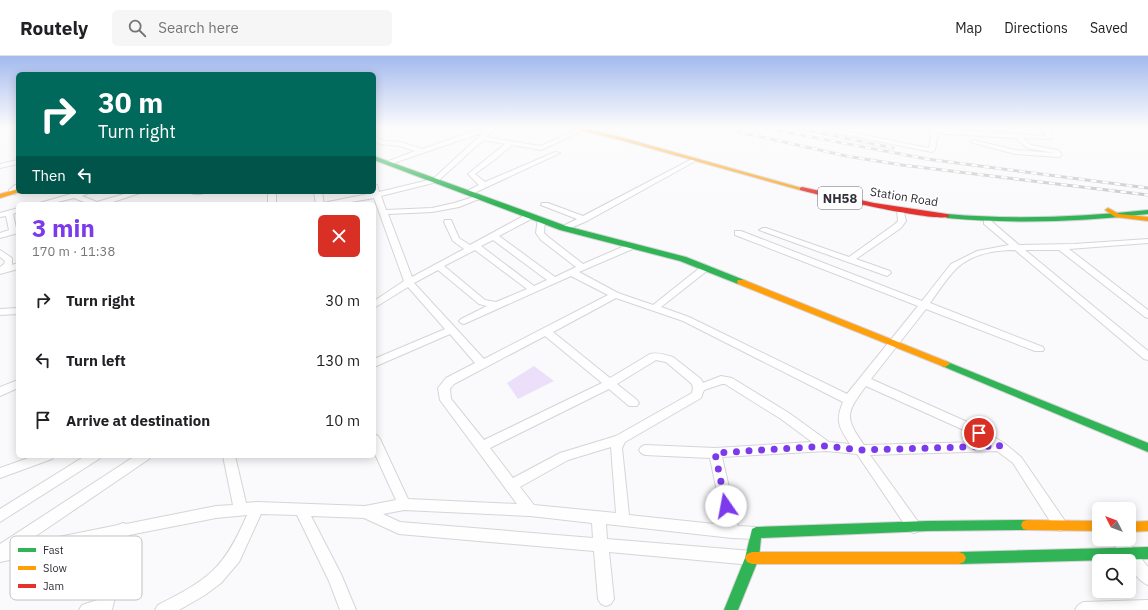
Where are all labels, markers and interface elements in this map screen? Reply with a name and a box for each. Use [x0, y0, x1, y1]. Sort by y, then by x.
search box [112, 10, 392, 46]
text: Routely [20, 16, 88, 40]
icon: search [126, 17, 148, 39]
text: Search here [158, 18, 239, 37]
text: Map [955, 19, 982, 37]
text: Directions [1004, 19, 1068, 37]
text: Saved [1090, 19, 1128, 37]
text: 30 m [98, 84, 163, 121]
icon: right [32, 88, 84, 140]
text: Turn right [98, 120, 176, 143]
icon: left [74, 164, 96, 186]
text: Then [32, 166, 66, 185]
street label: Station Road [869, 184, 939, 209]
road number: NH58 [818, 187, 862, 209]
text: 3 min [32, 212, 95, 244]
button: close [318, 215, 360, 257]
text: 170 m · 11:38 [32, 243, 115, 260]
icon: right [32, 289, 54, 311]
text: Turn right [66, 291, 135, 310]
text: 30 m [325, 291, 360, 310]
icon: left [32, 349, 54, 371]
text: Turn left [66, 351, 126, 370]
text: 130 m [316, 351, 360, 370]
icon: arrive [32, 409, 54, 431]
text: Arrive at destination [66, 411, 210, 430]
text: 10 m [325, 411, 360, 430]
pin [962, 416, 996, 450]
icon: arrive [968, 422, 990, 444]
position arrow [705, 485, 747, 527]
north arrow [1092, 502, 1136, 546]
map controls [1092, 502, 1136, 598]
legend [10, 536, 142, 600]
text: Fast [43, 543, 64, 557]
button: search [1092, 554, 1136, 598]
text: Slow [43, 561, 67, 575]
text: Jam [43, 579, 64, 593]

